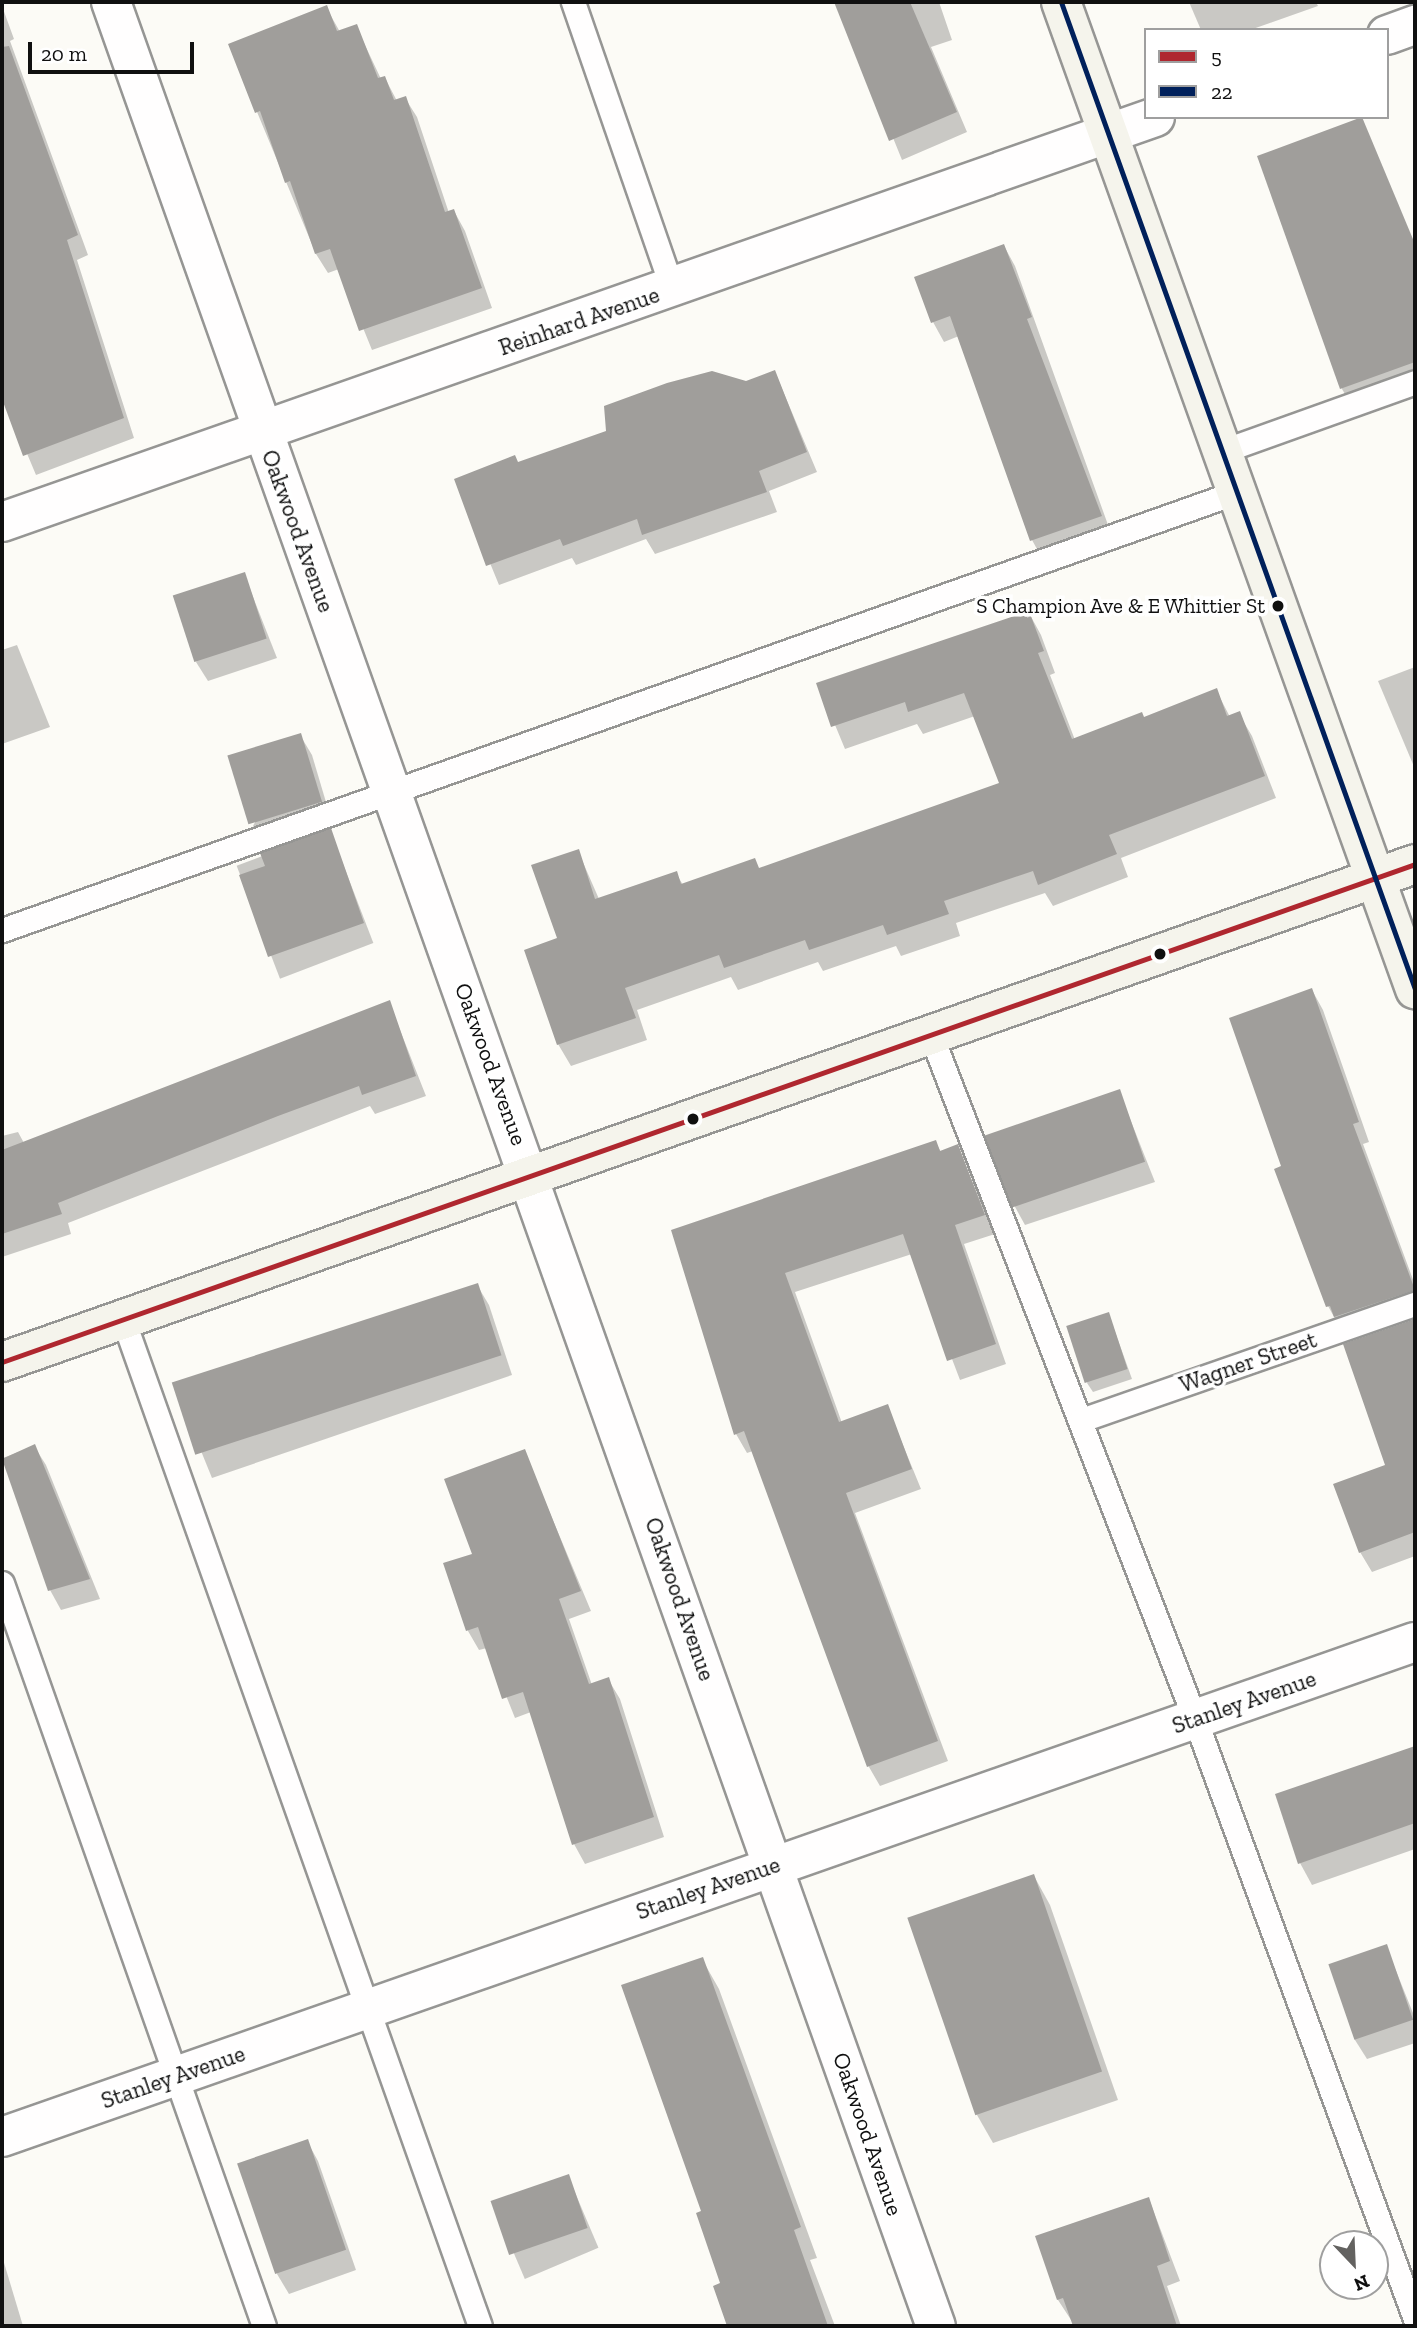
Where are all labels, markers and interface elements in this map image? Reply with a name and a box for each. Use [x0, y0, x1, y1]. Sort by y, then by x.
scale bar [32, 28, 198, 72]
legend [1144, 28, 1389, 119]
text: 20 m [41, 41, 87, 66]
text: 5 [1211, 44, 1222, 69]
text: 22 [1211, 79, 1233, 104]
street label: Reinhard Avenue [495, 280, 663, 362]
street label: Oakwood Avenue [256, 446, 340, 616]
place label: S Champion Ave & E Whittier St [974, 593, 1265, 619]
marker: S Champion Ave & E Whittier St [1271, 599, 1285, 613]
unlabelled marker [1153, 947, 1167, 961]
street label: Oakwood Avenue [449, 979, 533, 1149]
unlabelled marker [686, 1112, 700, 1126]
street label: Wagner Street [1176, 1326, 1320, 1398]
street label: Oakwood Avenue [639, 1513, 721, 1685]
street label: Stanley Avenue [1168, 1664, 1320, 1740]
street label: Stanley Avenue [632, 1850, 784, 1926]
street label: Stanley Avenue [97, 2039, 249, 2115]
street label: Oakwood Avenue [827, 2048, 909, 2220]
north arrow [1319, 2230, 1389, 2300]
text: N [1350, 2270, 1373, 2296]

